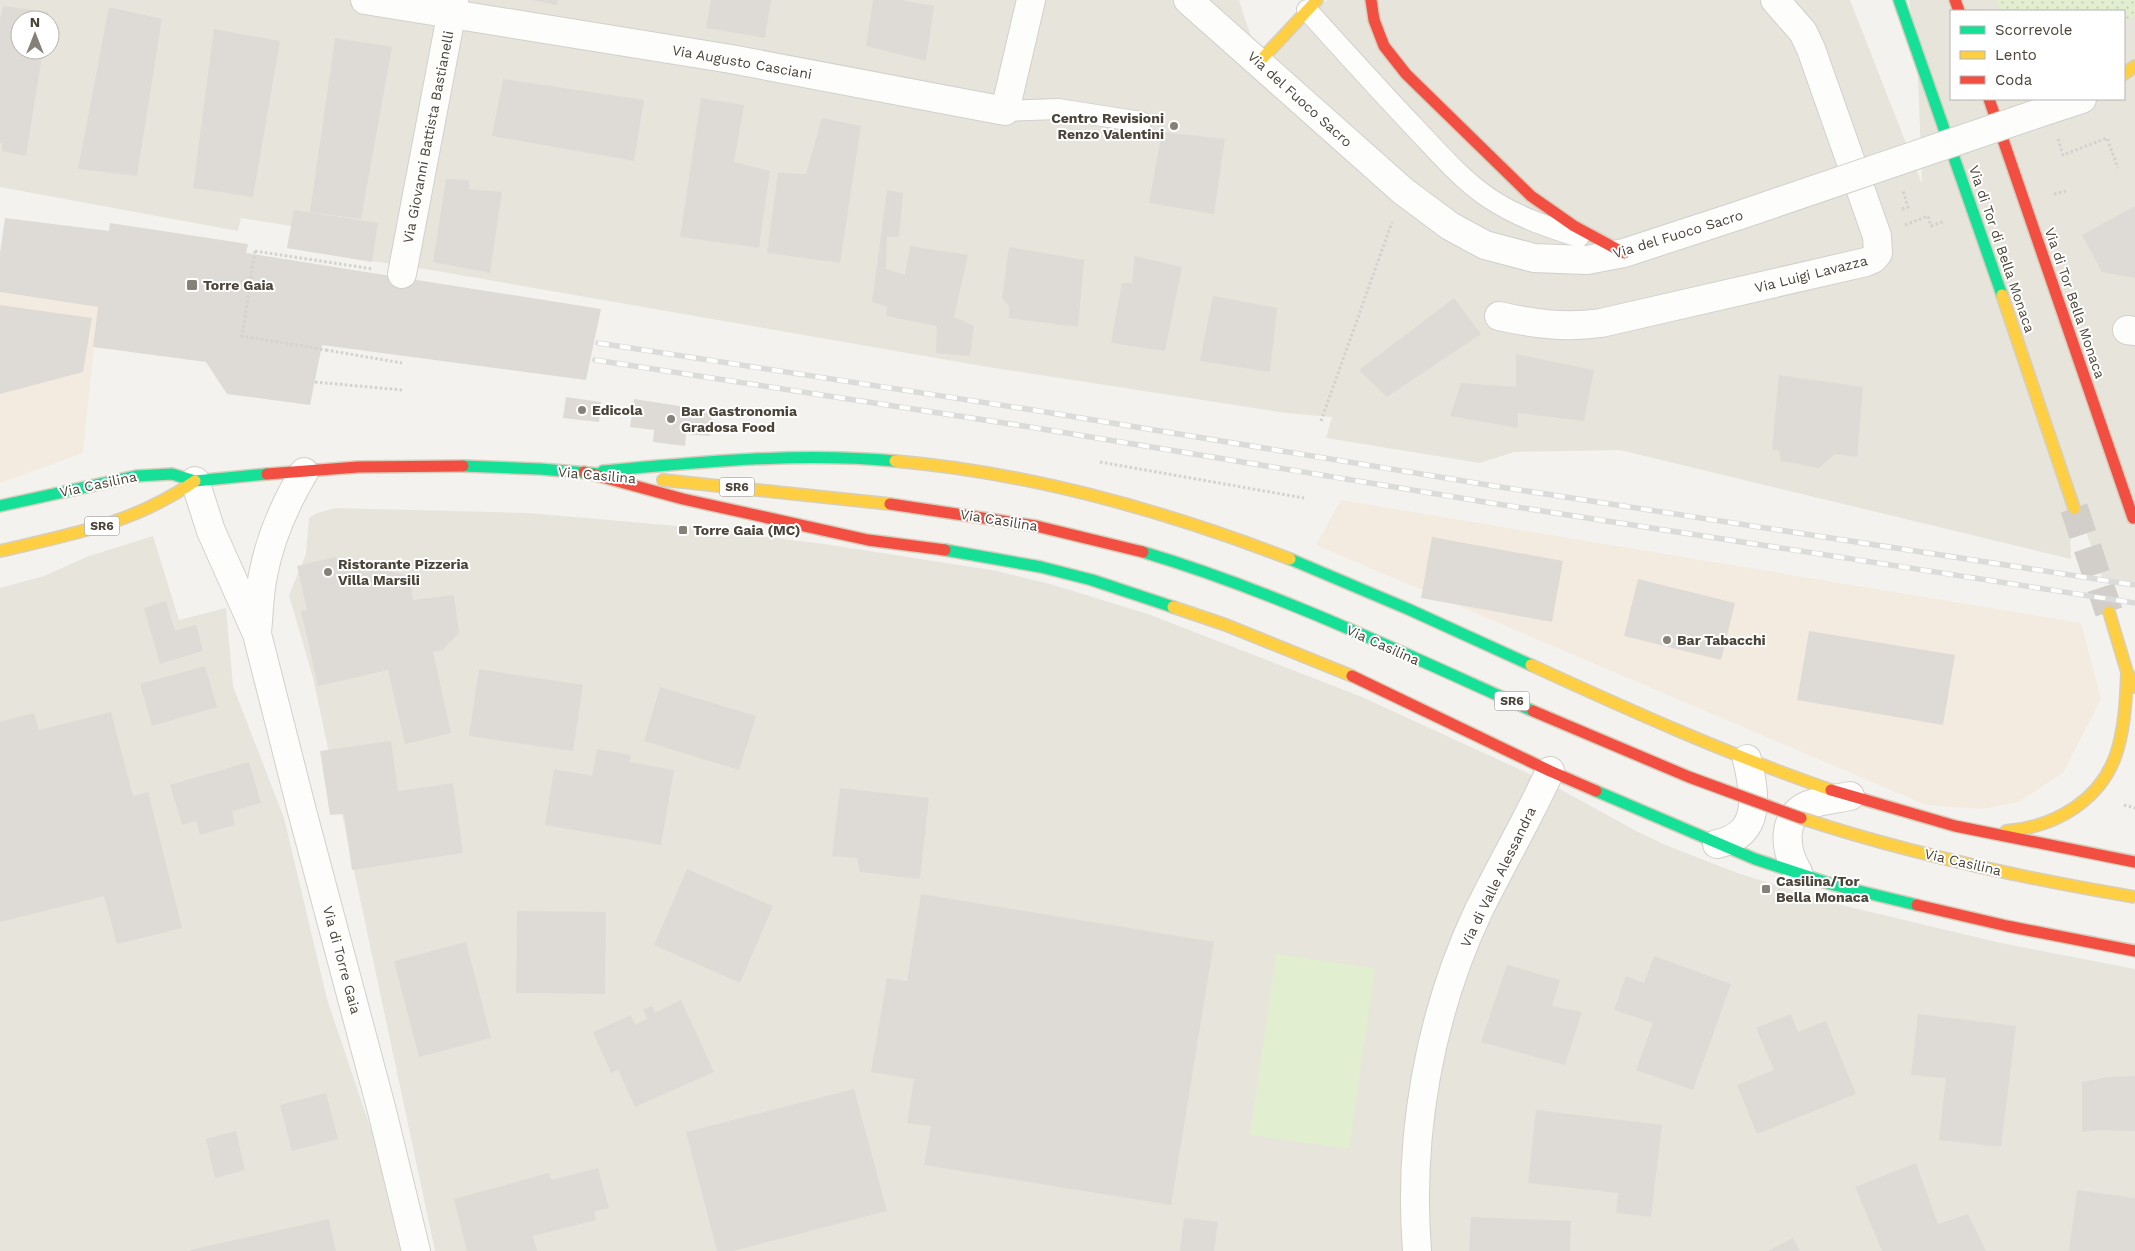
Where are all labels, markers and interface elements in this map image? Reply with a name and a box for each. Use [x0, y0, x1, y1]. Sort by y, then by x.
north arrow [10, 10, 60, 60]
legend [1950, 10, 2125, 100]
text: N [30, 14, 40, 30]
text: Scorrevole [1995, 21, 2073, 39]
street label: Via Giovanni Battista Bastianelli [400, 29, 456, 245]
street label: Via Augusto Casciani [671, 42, 813, 82]
text: Lento [1995, 46, 2037, 64]
street label: Via del Fuoco Sacro [1244, 48, 1356, 150]
text: Coda [1995, 71, 2033, 89]
place label: Centro Revisioni Renzo Valentini [1051, 110, 1164, 142]
marker: Centro Revisioni Renzo Valentini [1168, 120, 1180, 132]
street label: Via di Tor di Bella Monaca [1966, 163, 2038, 335]
street label: Via del Fuoco Sacro [1611, 207, 1745, 261]
street label: Via di Tor Bella Monaca [2042, 226, 2108, 381]
street label: Via Luigi Lavazza [1753, 252, 1869, 296]
place label: Torre Gaia [203, 277, 275, 293]
marker: Torre Gaia [185, 278, 199, 292]
place label: Edicola [592, 402, 644, 418]
place label: Bar Gastronomia Gradosa Food [681, 403, 798, 435]
marker: Edicola [576, 404, 588, 416]
marker: Bar Gastronomia Gradosa Food [665, 413, 677, 425]
street label: Via Casilina [557, 464, 637, 486]
street label: Via Casilina [58, 468, 138, 500]
road number: SR6 [720, 478, 754, 497]
street label: Via Casilina [959, 506, 1039, 534]
road number: SR6 [84, 516, 120, 536]
place label: Torre Gaia (MC) [693, 522, 801, 538]
marker: Torre Gaia (MC) [677, 524, 689, 536]
place label: Ristorante Pizzeria Villa Marsili [338, 556, 470, 588]
marker: Ristorante Pizzeria Villa Marsili [322, 566, 334, 578]
street label: Via Casilina [1344, 622, 1422, 668]
place label: Bar Tabacchi [1677, 632, 1766, 648]
marker: Bar Tabacchi [1661, 634, 1673, 646]
road number: SR6 [1494, 691, 1530, 710]
street label: Via di Valle Alessandra [1457, 804, 1539, 950]
street label: Via Casilina [1923, 845, 2003, 879]
place label: Casilina/Tor Bella Monaca [1776, 873, 1870, 905]
marker: Casilina/Tor Bella Monaca [1760, 883, 1772, 895]
street label: Via di Torre Gaia [320, 904, 364, 1016]

